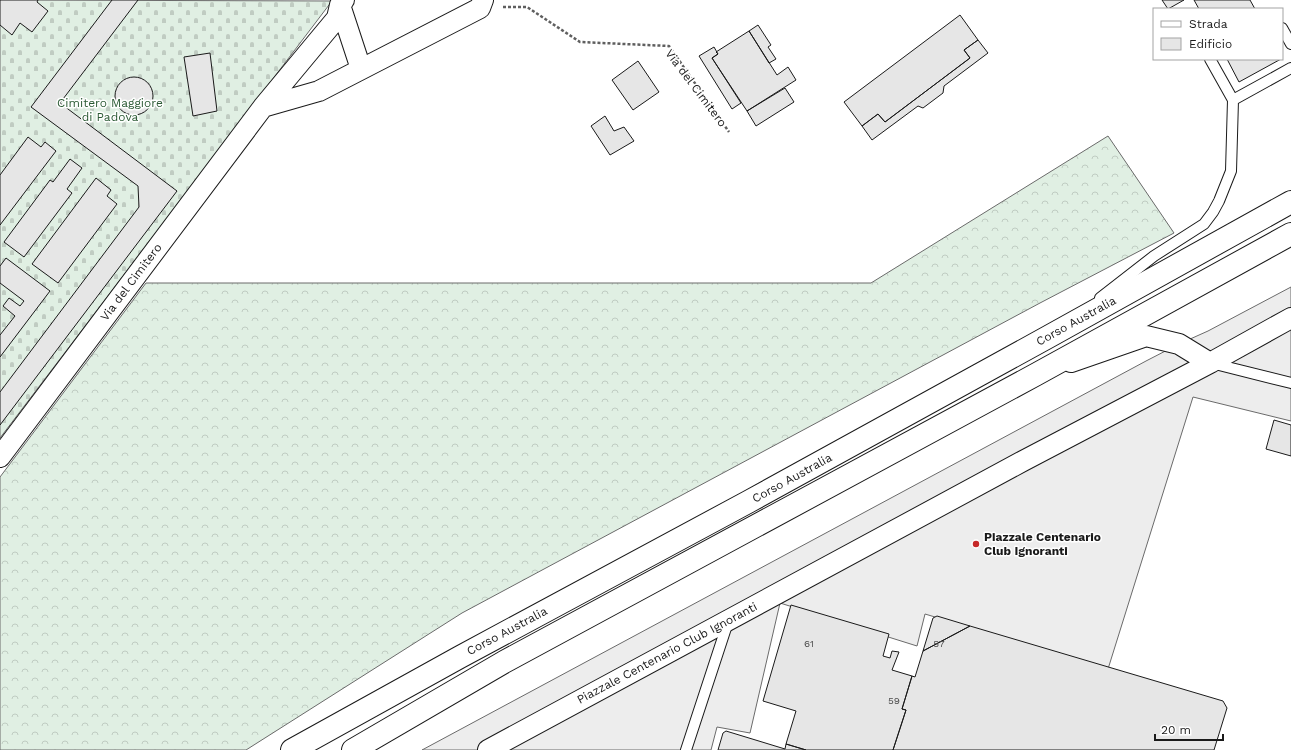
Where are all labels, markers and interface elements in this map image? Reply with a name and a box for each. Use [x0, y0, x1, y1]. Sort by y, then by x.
legend [1153, 8, 1283, 60]
text: Strada [1189, 17, 1228, 31]
text: Edificio [1189, 37, 1232, 51]
street label: Via del Cimitero [662, 47, 730, 129]
park label: Cimitero Maggiore di Padova [57, 96, 163, 124]
street label: Via del Cimitero [97, 241, 165, 323]
street label: Corso Australia [1034, 293, 1118, 349]
street label: Corso Australia [750, 450, 834, 506]
place label: Piazzale Centenario Club Ignoranti [984, 530, 1101, 558]
marker: Piazzale Centenario Club Ignoranti [971, 539, 981, 549]
street label: Piazzale Centenario Club Ignoranti [574, 599, 760, 707]
street label: Corso Australia [464, 604, 550, 658]
house number: 61 [804, 638, 814, 649]
house number: 57 [933, 638, 945, 649]
house number: 59 [888, 695, 900, 706]
scale bar [1155, 716, 1223, 742]
text: 20 m [1161, 723, 1191, 737]

